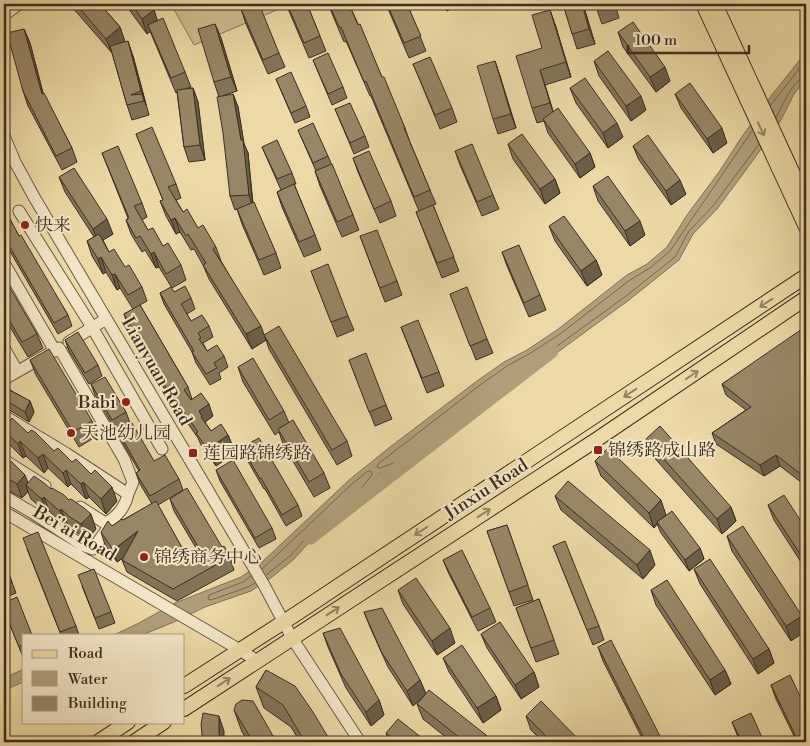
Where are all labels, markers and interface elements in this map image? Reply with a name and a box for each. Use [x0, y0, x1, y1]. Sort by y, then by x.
scale bar [628, 22, 749, 54]
text: 100 m [635, 31, 677, 50]
one-way arrow [756, 121, 766, 136]
place label: 快来 [35, 214, 71, 237]
marker: 快来 [19, 219, 31, 231]
one-way arrow [759, 298, 773, 308]
street label: Lianyuan Road [116, 313, 197, 430]
one-way arrow [685, 370, 699, 380]
one-way arrow [623, 388, 637, 398]
place label: Babi [77, 391, 116, 414]
marker: Babi [120, 396, 132, 408]
place label: 天池幼儿园 [81, 422, 171, 445]
marker: 天池幼儿园 [65, 427, 77, 439]
place label: 锦绣路成山路 [608, 439, 716, 462]
place label: 莲园路锦绣路 [203, 442, 311, 465]
marker: 锦绣路成山路 [592, 444, 604, 456]
marker: 莲园路锦绣路 [187, 447, 199, 459]
street label: Jinxiu Road [439, 453, 533, 526]
street label: Bei'ai Road [28, 500, 121, 567]
one-way arrow [477, 507, 491, 518]
one-way arrow [415, 526, 429, 536]
place label: 锦绣商务中心 [154, 546, 262, 569]
marker: 锦绣商务中心 [138, 551, 150, 563]
one-way arrow [326, 606, 340, 616]
legend [22, 634, 185, 724]
text: Road [68, 644, 103, 663]
text: Water [67, 670, 108, 689]
one-way arrow [217, 677, 231, 687]
text: Building [67, 694, 127, 713]

